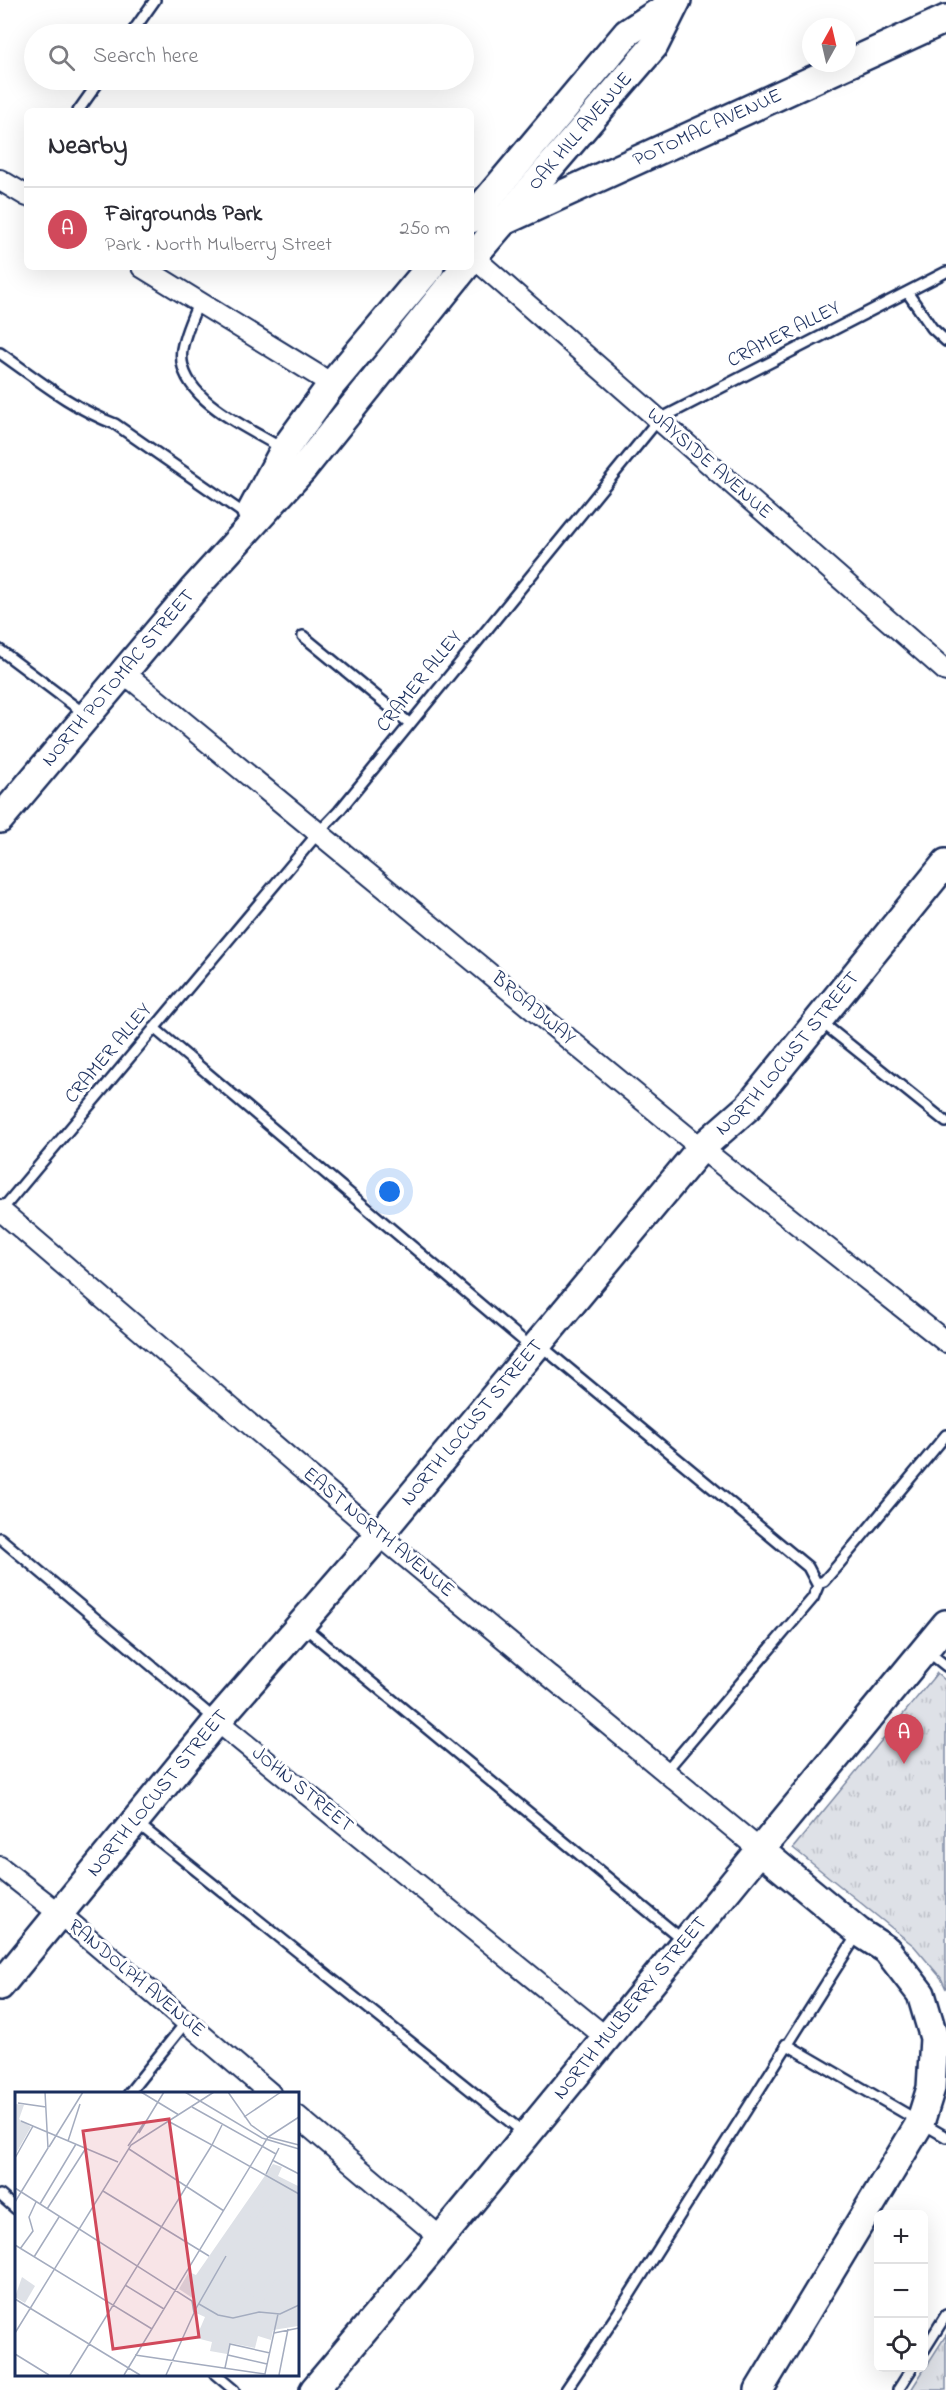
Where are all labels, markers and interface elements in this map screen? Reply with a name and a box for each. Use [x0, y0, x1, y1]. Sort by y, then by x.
north arrow [802, 18, 856, 72]
search box [24, 24, 474, 90]
icon: search [45, 41, 78, 74]
text: Search here [93, 41, 198, 73]
street label: OAK HILL AVENUE [521, 66, 640, 197]
street label: POTOMAC AVENUE [628, 81, 787, 175]
text: Nearby [48, 128, 127, 166]
text: Fairgrounds Park [105, 199, 262, 231]
text: A [61, 215, 74, 244]
text: 250 m [399, 215, 450, 244]
text: Park · North Mulberry Street [105, 231, 332, 260]
street label: CRAMER ALLEY [723, 294, 845, 376]
street label: WAYSIDE AVENUE [640, 401, 778, 527]
street label: NORTH POTOMAC STREET [35, 583, 202, 773]
street label: CRAMER ALLEY [370, 625, 470, 739]
street label: BROADWAY [484, 965, 581, 1053]
street label: NORTH LOCUST STREET [709, 965, 867, 1143]
street label: CRAMER ALLEY [58, 998, 160, 1110]
your location [375, 1177, 404, 1206]
street label: NORTH LOCUST STREET [394, 1333, 550, 1513]
street label: EAST NORTH AVENUE [296, 1461, 460, 1605]
street label: NORTH LOCUST STREET [80, 1703, 235, 1883]
pin: A [884, 1714, 924, 1764]
street label: JOHN STREET [245, 1740, 359, 1840]
street label: NORTH MULBERRY STREET [547, 1910, 715, 2106]
street label: RANDOLPH AVENUE [61, 1913, 211, 2045]
inset map [15, 2092, 298, 2375]
map controls [874, 2210, 928, 2372]
button: + [874, 2210, 928, 2264]
button: − [874, 2264, 928, 2318]
button: locate [874, 2318, 928, 2372]

